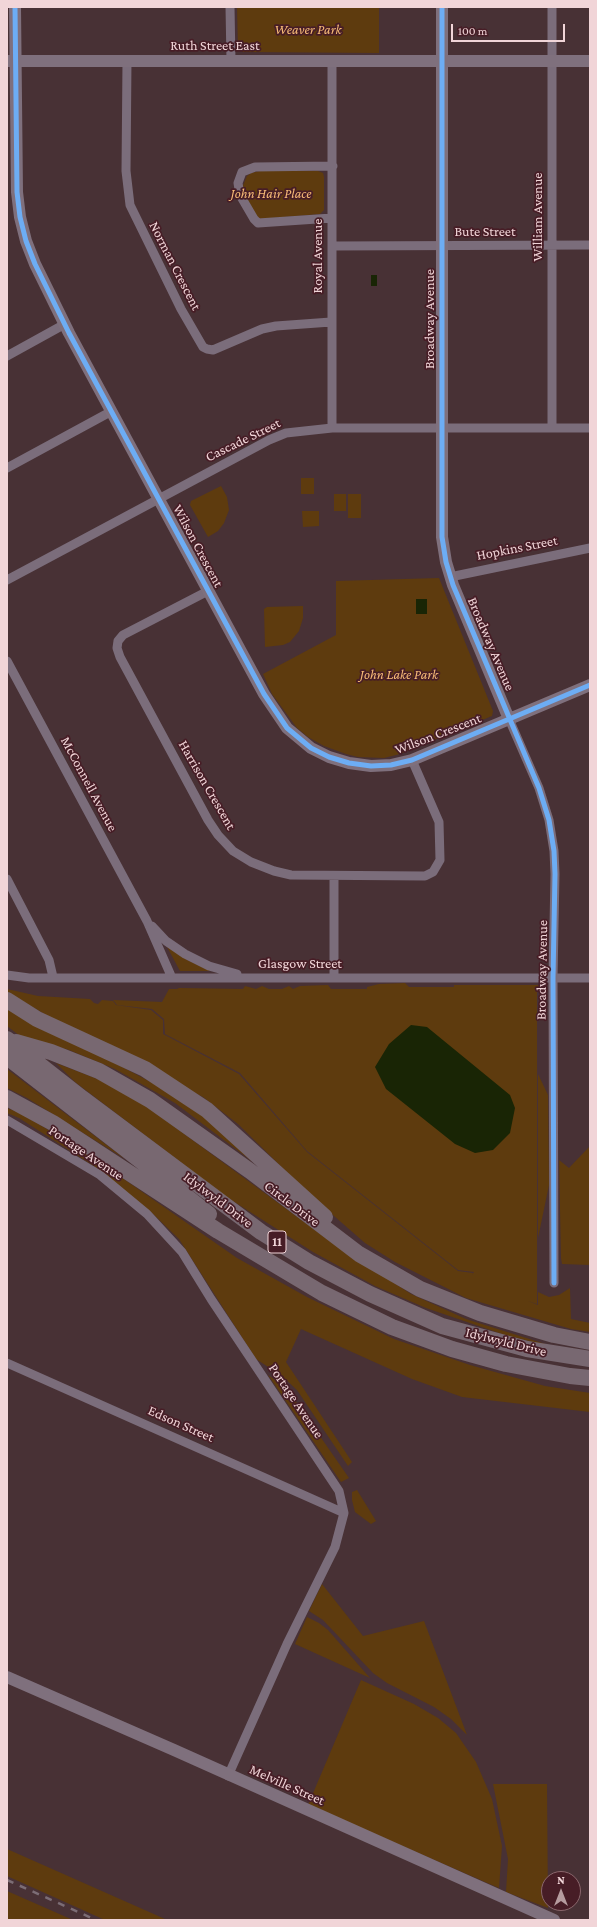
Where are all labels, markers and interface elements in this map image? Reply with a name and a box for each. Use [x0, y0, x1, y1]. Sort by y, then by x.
scale bar [453, 16, 567, 42]
park label: Weaver Park [274, 22, 342, 38]
text: 100 m [458, 24, 487, 38]
street label: Ruth Street East [170, 38, 260, 54]
street label: William Avenue [530, 173, 546, 261]
park label: John Hair Place [231, 186, 311, 202]
street label: Norman Crescent [145, 219, 205, 313]
street label: Royal Avenue [310, 219, 326, 293]
street label: Bute Street [454, 224, 516, 240]
street label: Broadway Avenue [422, 269, 438, 369]
street label: Cascade Street [203, 415, 283, 465]
street label: Wilson Crescent [169, 502, 227, 590]
street label: Hopkins Street [475, 532, 559, 564]
street label: Broadway Avenue [464, 595, 518, 693]
park label: John Lake Park [360, 667, 438, 683]
street label: Wilson Crescent [392, 710, 484, 758]
street label: McConnell Avenue [57, 734, 121, 834]
street label: Harrison Crescent [175, 737, 239, 833]
street label: Broadway Avenue [533, 920, 551, 1020]
street label: Glasgow Street [258, 956, 342, 972]
street label: Portage Avenue [45, 1122, 127, 1184]
street label: Idylwyld Drive [180, 1168, 256, 1232]
street label: Circle Drive [261, 1178, 323, 1230]
road number: 11 [268, 1231, 286, 1253]
street label: Idylwyld Drive [464, 1324, 548, 1360]
street label: Portage Avenue [265, 1360, 327, 1442]
street label: Edson Street [145, 1402, 217, 1446]
street label: Melville Street [247, 1761, 327, 1809]
north arrow [541, 1871, 581, 1911]
text: N [557, 1874, 565, 1886]

